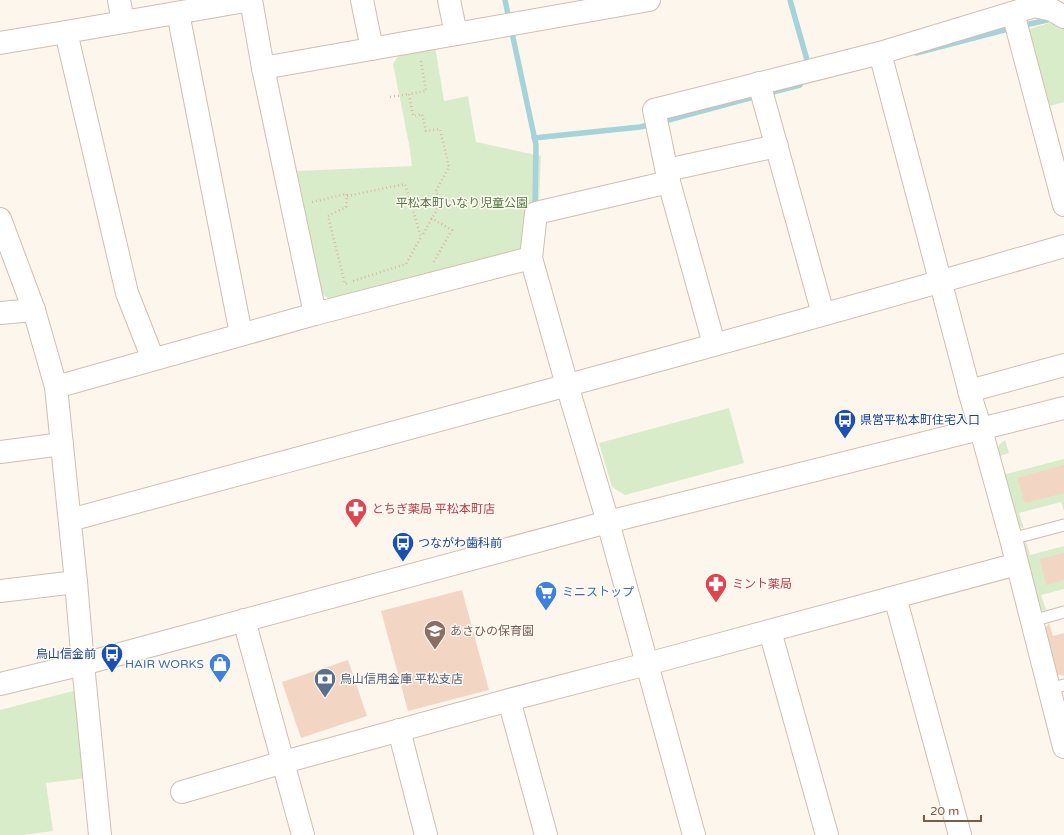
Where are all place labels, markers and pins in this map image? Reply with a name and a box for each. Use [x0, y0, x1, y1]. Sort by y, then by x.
bus stop icon: 県営平松本町住宅入口 [832, 407, 858, 440]
place label: 県営平松本町住宅入口 [860, 413, 980, 427]
pharmacy icon: とちぎ薬局 平松本町店 [343, 496, 369, 529]
place label: とちぎ薬局 平松本町店 [372, 502, 495, 516]
bus stop icon: つながわ歯科前 [390, 530, 416, 563]
place label: つながわ歯科前 [418, 536, 502, 550]
pharmacy icon: ミント薬局 [703, 571, 729, 604]
place label: ミント薬局 [732, 577, 792, 591]
supermarket icon: ミニストップ [533, 579, 559, 612]
place label: ミニストップ [562, 585, 634, 599]
school or university icon: あさひの保育園 [422, 618, 448, 651]
place label: あさひの保育園 [450, 624, 534, 638]
bus stop icon: 烏山信金前 [99, 641, 125, 674]
place label: 烏山信金前 [36, 647, 96, 661]
shop icon: HAIR WORKS [207, 651, 233, 684]
place label: HAIR WORKS [125, 657, 204, 671]
bank icon: 烏山信用金庫 平松支店 [312, 666, 338, 699]
place label: 烏山信用金庫 平松支店 [340, 672, 463, 686]

